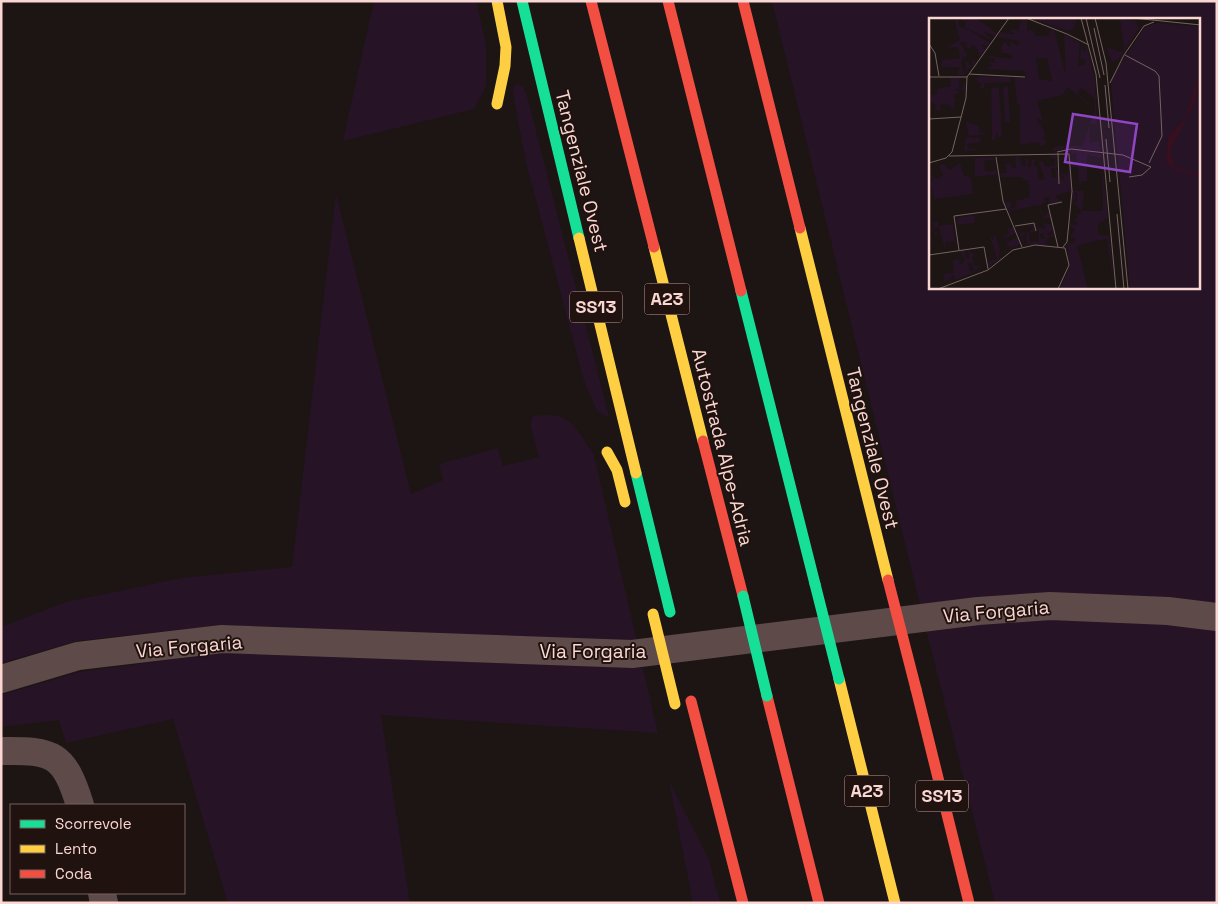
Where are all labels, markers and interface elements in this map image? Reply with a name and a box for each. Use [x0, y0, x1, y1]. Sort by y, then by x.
inset map [929, 18, 1200, 289]
street label: Tangenziale Ovest [549, 88, 614, 255]
road number: A23 [644, 284, 690, 314]
road number: SS13 [570, 292, 622, 322]
street label: Autostrada Alpe-Adria [686, 346, 759, 549]
street label: Tangenziale Ovest [840, 365, 905, 532]
street label: Via Forgaria [942, 594, 1050, 629]
street label: Via Forgaria [135, 629, 243, 664]
street label: Via Forgaria [540, 639, 646, 664]
road number: A23 [844, 776, 890, 806]
road number: SS13 [916, 780, 968, 811]
legend [10, 804, 185, 894]
text: Scorrevole [55, 814, 132, 833]
text: Lento [55, 839, 97, 858]
text: Coda [55, 864, 93, 883]

